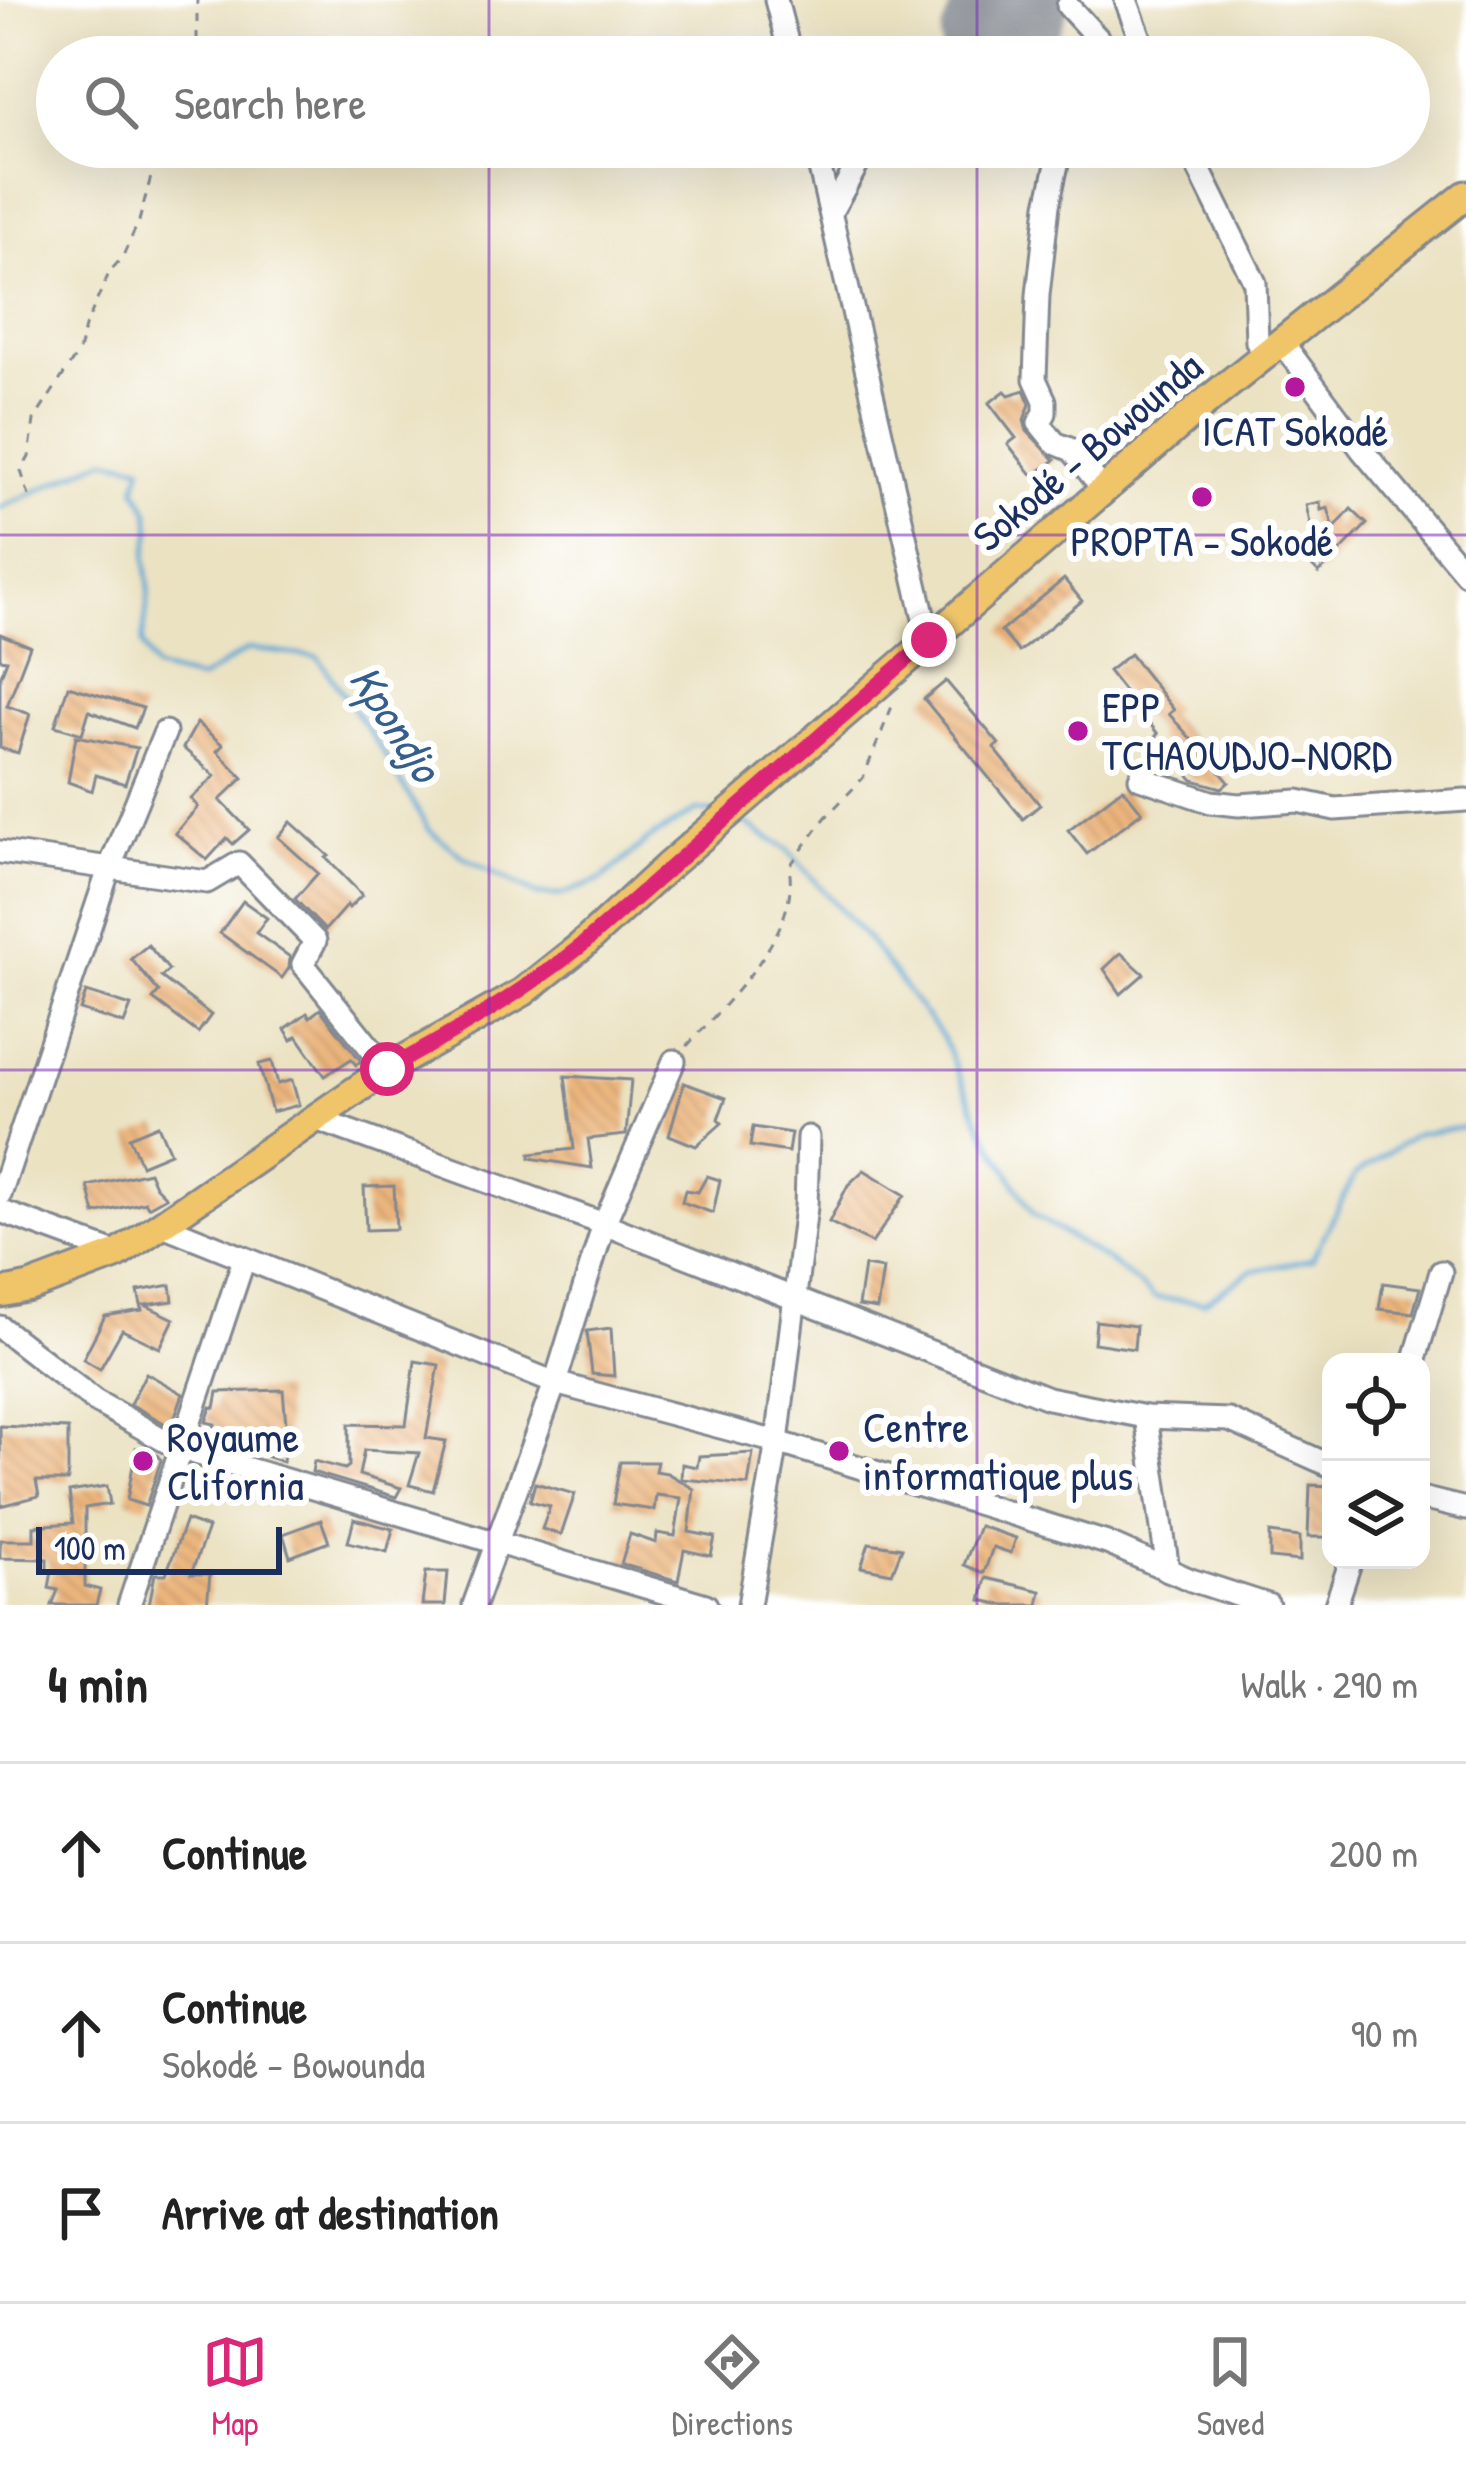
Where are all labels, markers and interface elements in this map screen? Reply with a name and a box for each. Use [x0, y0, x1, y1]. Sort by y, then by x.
search box [36, 36, 1430, 168]
icon: search [78, 69, 144, 135]
text: Search here [174, 72, 366, 133]
street label: Sokodé - Bowounda [960, 338, 1213, 563]
marker: ICAT Sokodé [1282, 374, 1308, 400]
place label: ICAT Sokodé [1202, 402, 1388, 459]
marker: PROPTA - Sokodé [1189, 484, 1215, 510]
place label: PROPTA - Sokodé [1071, 512, 1333, 569]
route end [902, 613, 956, 667]
water label: Kpondjo [335, 653, 458, 796]
place label: EPP TCHAOUDJO-NORD [1102, 678, 1392, 783]
marker: EPP TCHAOUDJO-NORD [1065, 718, 1091, 744]
route start [360, 1042, 414, 1096]
map controls [1322, 1353, 1430, 1569]
button: locate [1322, 1353, 1430, 1461]
place label: Centre informatique plus [863, 1398, 1133, 1503]
place label: Royaume Clifornia [167, 1408, 304, 1513]
marker: Centre informatique plus [826, 1438, 852, 1464]
marker: Royaume Clifornia [130, 1448, 156, 1474]
button: layers [1322, 1461, 1430, 1569]
scale bar [36, 1521, 282, 1574]
text: 100 m [54, 1526, 126, 1570]
text: 4 min [48, 1649, 148, 1718]
text: Walk · 290 m [1241, 1657, 1418, 1710]
icon: ahead [48, 1820, 114, 1886]
text: Continue [162, 1822, 307, 1883]
text: 200 m [1329, 1826, 1418, 1879]
text: Continue [162, 1976, 307, 2037]
icon: ahead [48, 2000, 114, 2066]
text: 90 m [1351, 2006, 1418, 2059]
text: Sokodé - Bowounda [162, 2037, 425, 2090]
icon: arrive [48, 2180, 114, 2246]
text: Arrive at destination [162, 2182, 499, 2243]
tab: Map [202, 2329, 268, 2445]
tab: Directions [672, 2329, 793, 2445]
tab: Saved [1197, 2329, 1264, 2445]

